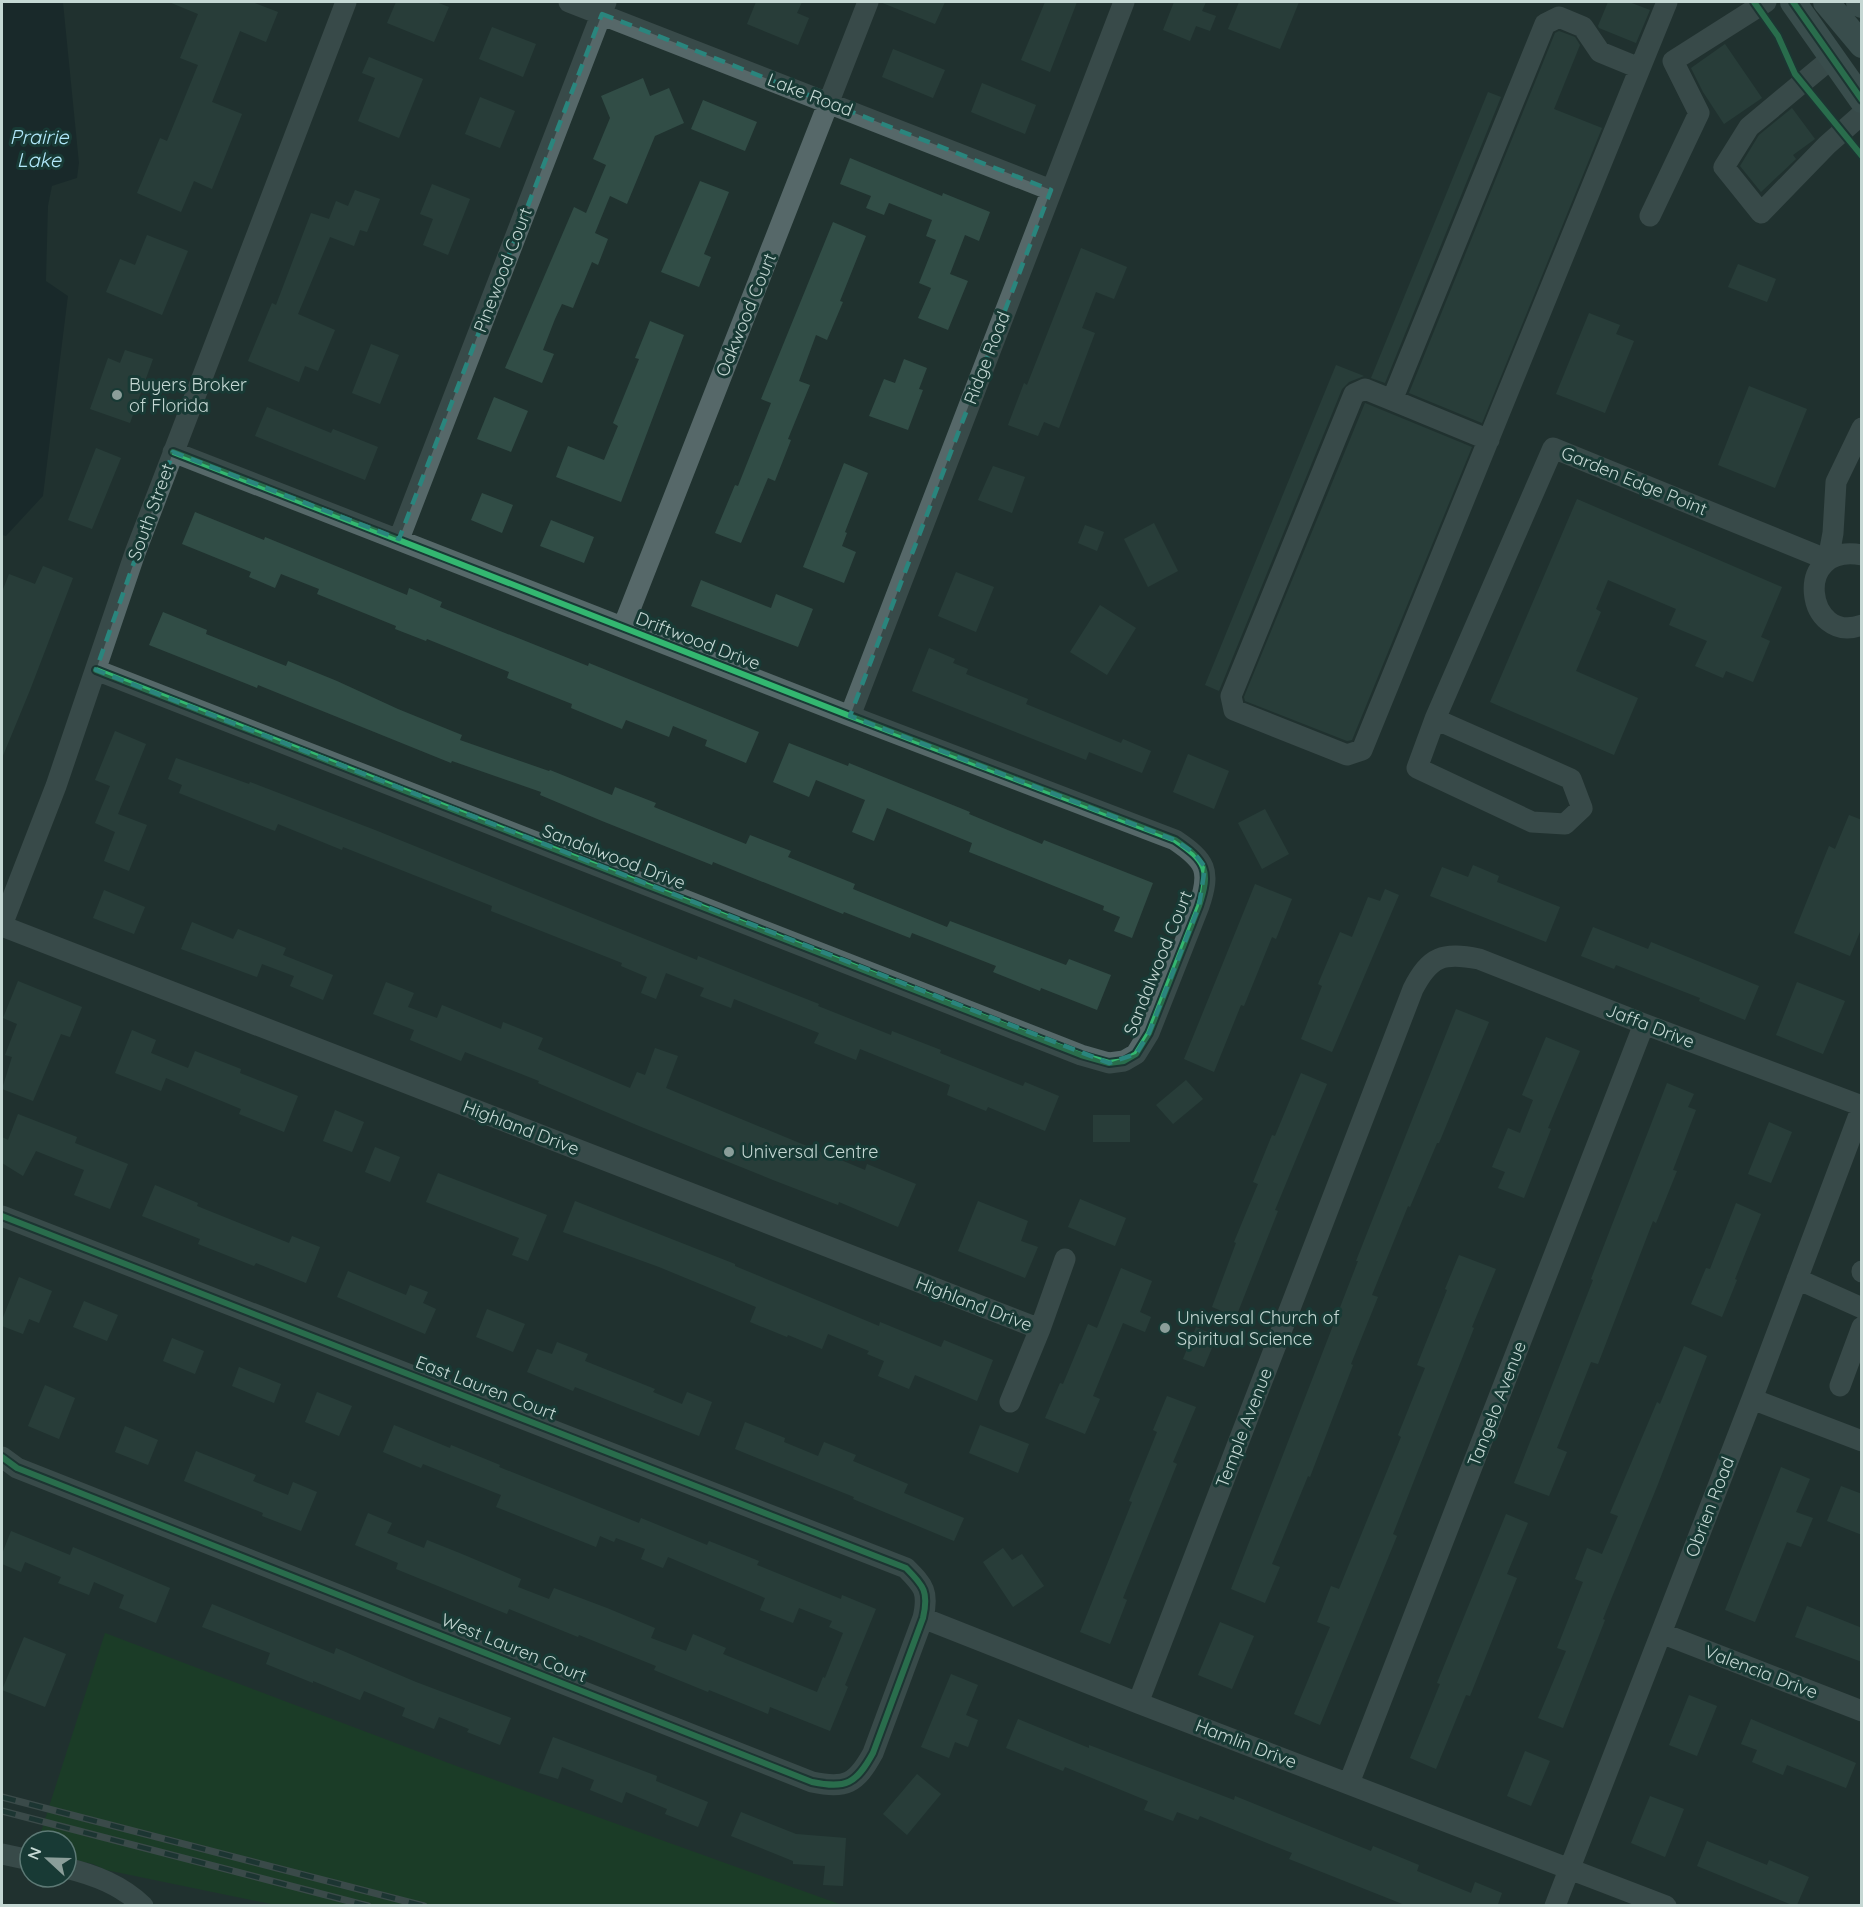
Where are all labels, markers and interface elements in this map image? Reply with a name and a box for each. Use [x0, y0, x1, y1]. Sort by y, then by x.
street label: Lake Road [764, 68, 856, 121]
water label: Prairie Lake [9, 124, 69, 172]
street label: Pinewood Court [468, 204, 537, 336]
street label: Oakwood Court [710, 250, 781, 380]
street label: Ridge Road [958, 308, 1015, 407]
place label: Buyers Broker of Florida [129, 373, 247, 417]
marker: Buyers Broker of Florida [110, 388, 124, 402]
street label: Garden Edge Point [1558, 441, 1711, 520]
street label: South Street [122, 460, 179, 564]
street label: Driftwood Drive [633, 606, 764, 675]
street label: Sandalwood Drive [539, 819, 689, 894]
street label: Sandalwood Court [1118, 887, 1197, 1039]
street label: Jaffa Drive [1603, 998, 1698, 1053]
street label: Highland Drive [460, 1095, 583, 1160]
place label: Universal Centre [741, 1140, 878, 1163]
marker: Universal Centre [722, 1145, 736, 1159]
street label: Highland Drive [913, 1271, 1036, 1336]
place label: Universal Church of Spiritual Science [1177, 1306, 1340, 1350]
marker: Universal Church of Spiritual Science [1158, 1321, 1172, 1335]
street label: Tangelo Avenue [1462, 1338, 1531, 1470]
street label: East Lauren Court [412, 1350, 560, 1425]
street label: Temple Avenue [1210, 1365, 1277, 1491]
street label: Obrien Road [1680, 1453, 1739, 1560]
street label: West Lauren Court [438, 1608, 590, 1687]
street label: Valencia Drive [1701, 1639, 1821, 1704]
street label: Hamlin Drive [1192, 1714, 1300, 1773]
north arrow [18, 1829, 78, 1889]
text: N [23, 1844, 46, 1863]

